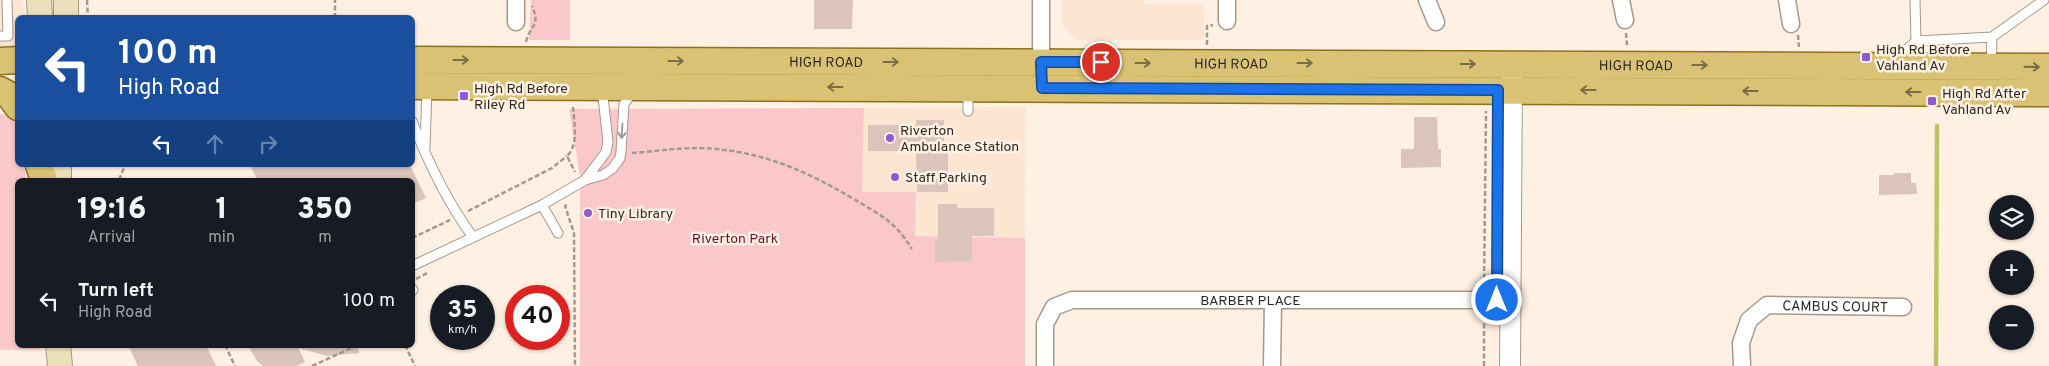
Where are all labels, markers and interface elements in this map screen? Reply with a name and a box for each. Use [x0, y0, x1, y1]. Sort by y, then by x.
text: 100 m [118, 32, 218, 76]
icon: left [35, 35, 100, 100]
pin [1080, 41, 1122, 83]
place label: High Rd Before Vahland Av [1876, 42, 1970, 75]
icon: arrive [1087, 48, 1115, 76]
marker: High Rd Before Vahland Av [1860, 51, 1872, 63]
one-way arrow [452, 55, 469, 65]
street label: HIGH ROAD [789, 55, 863, 72]
one-way arrow [668, 56, 684, 66]
street label: HIGH ROAD [1194, 56, 1268, 74]
one-way arrow [882, 57, 899, 67]
one-way arrow [1134, 58, 1150, 68]
one-way arrow [1296, 58, 1313, 68]
street label: HIGH ROAD [1599, 58, 1673, 75]
one-way arrow [1459, 59, 1475, 69]
one-way arrow [1692, 60, 1708, 70]
one-way arrow [2024, 62, 2040, 72]
text: High Road [118, 75, 220, 102]
place label: High Rd Before Riley Rd [474, 81, 568, 114]
one-way arrow [828, 82, 844, 92]
one-way arrow [1580, 85, 1596, 95]
one-way arrow [1743, 86, 1759, 96]
place label: High Rd After Vahland Av [1942, 86, 2027, 119]
one-way arrow [1905, 87, 1922, 97]
marker: High Rd Before Riley Rd [458, 90, 470, 102]
marker: High Rd After Vahland Av [1926, 95, 1938, 107]
one-way arrow [618, 123, 627, 139]
place label: Riverton Ambulance Station [900, 123, 1019, 156]
icon: left [148, 130, 176, 158]
icon: ahead [201, 130, 229, 158]
icon: right [254, 130, 282, 158]
marker: Riverton Ambulance Station [884, 132, 896, 144]
place label: Staff Parking [905, 170, 987, 187]
marker: Staff Parking [889, 171, 901, 183]
text: 19:16 [77, 192, 146, 229]
text: 1 [215, 192, 228, 229]
text: 350 [297, 192, 353, 229]
map controls [1989, 195, 2034, 350]
button: layers [1989, 195, 2034, 240]
place label: Tiny Library [598, 206, 673, 223]
marker: Tiny Library [582, 207, 594, 219]
text: Arrival [88, 228, 135, 248]
text: min [208, 228, 235, 248]
text: m [318, 228, 332, 248]
park label: Riverton Park [692, 231, 778, 248]
button: + [1989, 250, 2034, 295]
position arrow [1470, 273, 1522, 325]
text: Turn left [78, 279, 154, 303]
speed limit sign: 40 [505, 285, 570, 350]
icon: left [35, 287, 63, 315]
text: 100 m [343, 289, 395, 313]
street label: BARBER PLACE [1200, 293, 1301, 310]
text: 35 [447, 295, 478, 327]
street label: CAMBUS COURT [1782, 298, 1888, 317]
text: High Road [78, 303, 152, 323]
button: − [1989, 305, 2034, 350]
text: km/h [448, 322, 477, 338]

